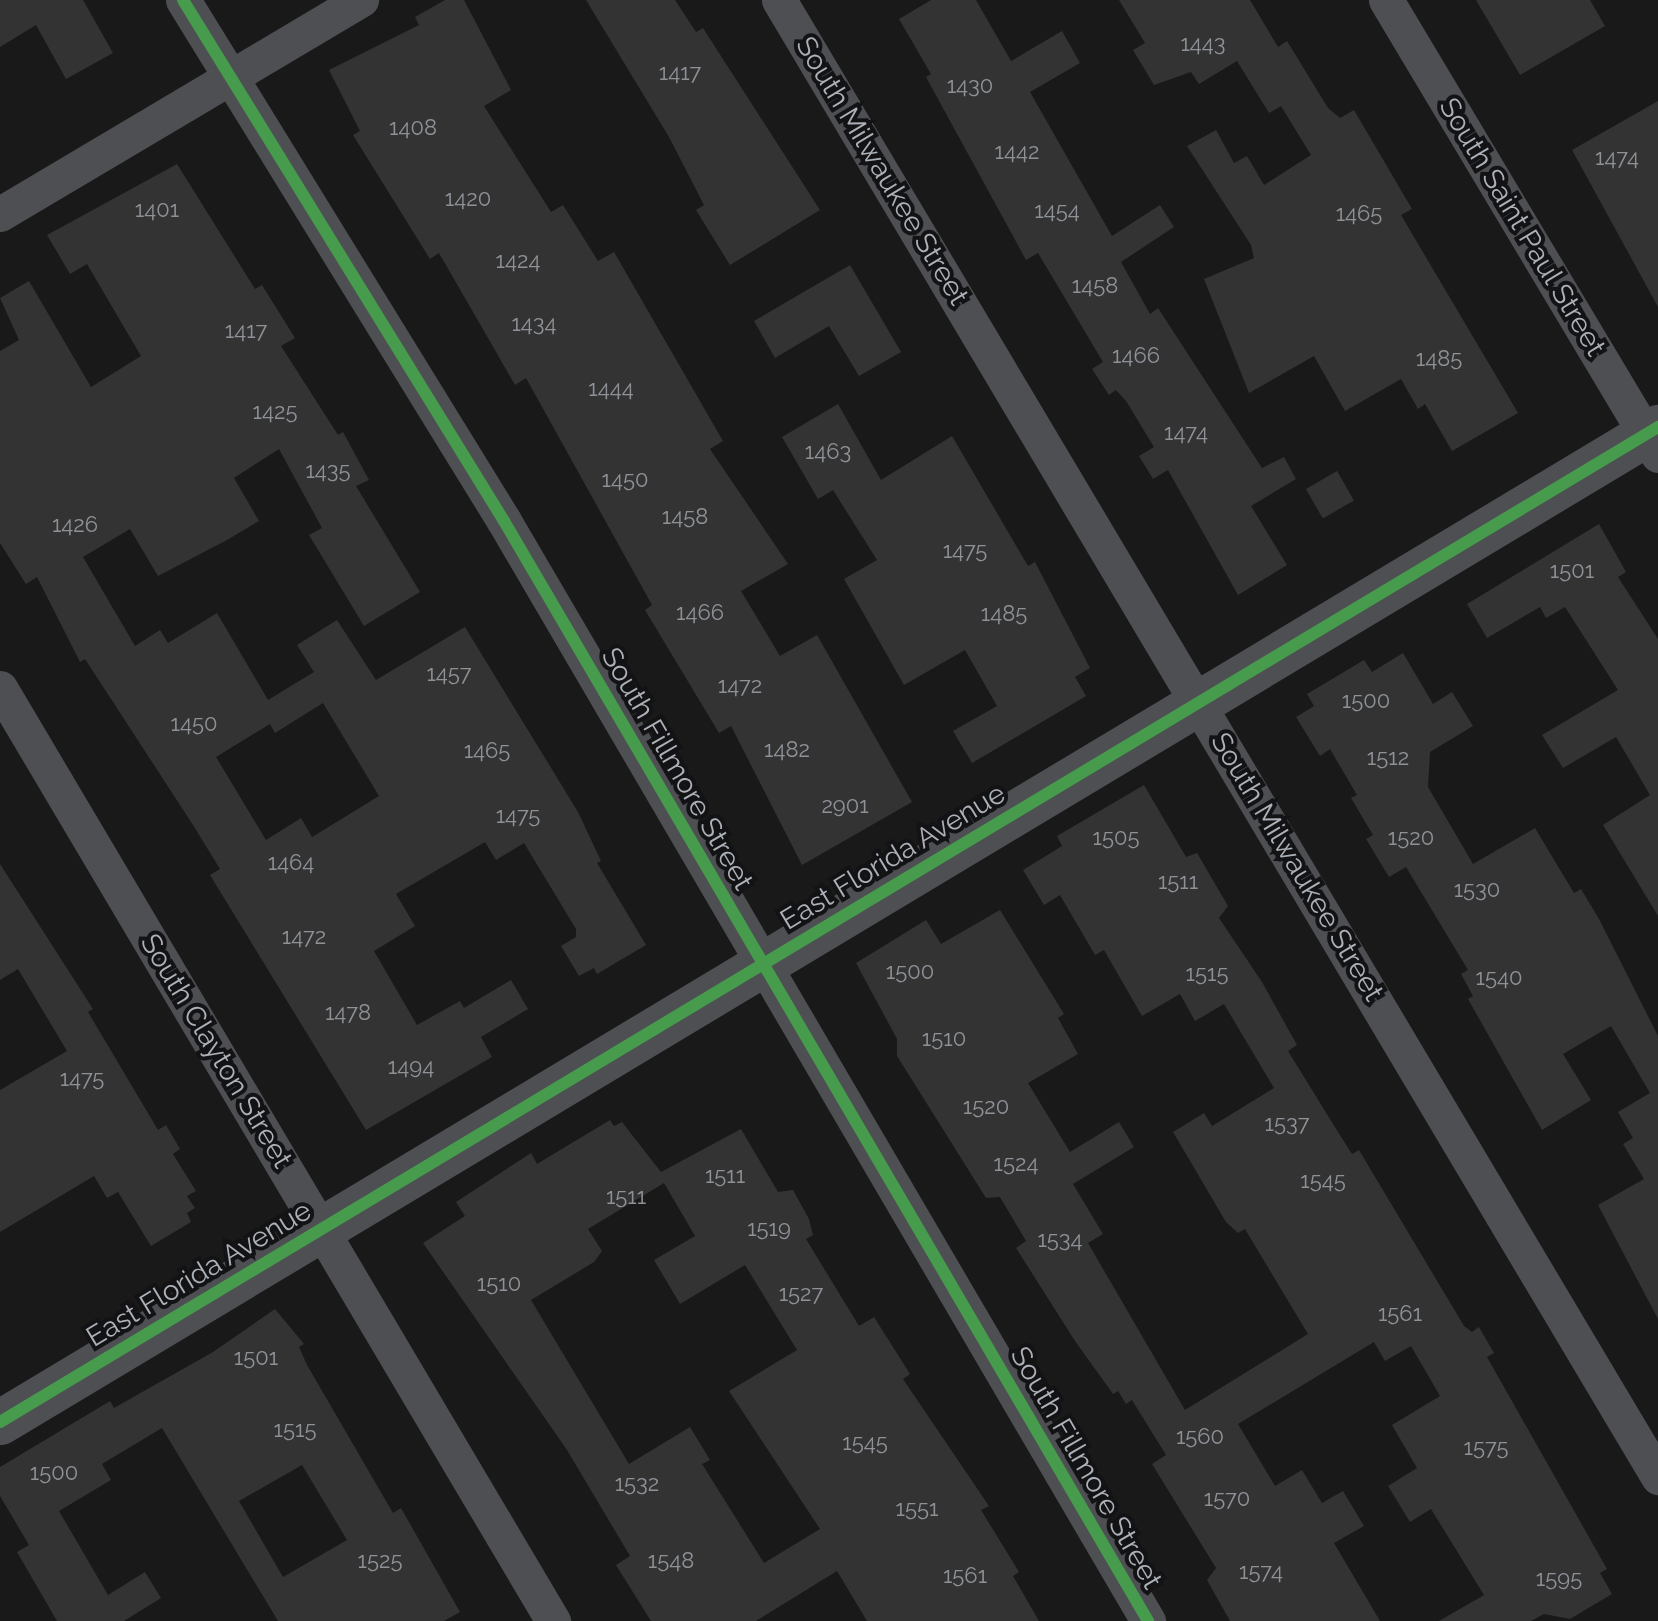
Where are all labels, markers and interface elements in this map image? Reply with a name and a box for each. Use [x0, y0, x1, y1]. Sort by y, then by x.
street label: South Milwaukee Street [789, 31, 975, 311]
house number: 1443 [1180, 31, 1226, 57]
house number: 1417 [659, 60, 701, 86]
house number: 1430 [947, 73, 993, 99]
street label: South Saint Paul Street [1431, 92, 1613, 362]
house number: 1408 [389, 115, 437, 141]
house number: 1442 [995, 139, 1039, 165]
house number: 1474 [1595, 145, 1639, 171]
house number: 1420 [445, 186, 491, 212]
house number: 1401 [135, 197, 179, 223]
house number: 1454 [1034, 198, 1080, 224]
house number: 1465 [1336, 201, 1382, 227]
house number: 1424 [496, 248, 540, 274]
house number: 1458 [1072, 273, 1118, 299]
house number: 1434 [511, 311, 557, 337]
house number: 1417 [225, 318, 267, 344]
house number: 1466 [1112, 343, 1160, 369]
house number: 1485 [1416, 346, 1462, 372]
house number: 1444 [588, 376, 634, 402]
house number: 1425 [253, 399, 297, 425]
house number: 1474 [1164, 420, 1208, 446]
house number: 1463 [805, 439, 851, 465]
house number: 1435 [305, 458, 351, 484]
house number: 1450 [602, 467, 648, 493]
house number: 1458 [662, 504, 708, 530]
house number: 1426 [52, 512, 98, 538]
house number: 1475 [943, 538, 987, 564]
house number: 1501 [1550, 558, 1594, 584]
house number: 1466 [676, 600, 724, 626]
house number: 1485 [981, 601, 1027, 627]
street label: South Fillmore Street [594, 642, 760, 896]
house number: 1457 [426, 661, 472, 687]
house number: 1472 [718, 673, 762, 699]
house number: 1500 [1342, 688, 1390, 714]
house number: 1450 [171, 711, 217, 737]
street label: South Milwaukee Street [1204, 727, 1390, 1007]
house number: 1482 [764, 737, 810, 763]
house number: 1465 [464, 738, 510, 764]
house number: 1512 [1367, 745, 1409, 771]
street label: East Florida Avenue [774, 776, 1012, 938]
house number: 2901 [821, 793, 869, 819]
house number: 1475 [496, 803, 540, 829]
house number: 1505 [1093, 825, 1139, 851]
house number: 1520 [1388, 825, 1434, 851]
house number: 1464 [268, 850, 314, 876]
house number: 1511 [1158, 869, 1198, 895]
house number: 1530 [1454, 877, 1500, 903]
house number: 1472 [282, 924, 326, 950]
street label: South Clayton Street [133, 928, 299, 1174]
house number: 1500 [886, 959, 934, 985]
house number: 1515 [1186, 961, 1228, 987]
house number: 1540 [1476, 965, 1522, 991]
house number: 1478 [325, 1000, 371, 1026]
house number: 1510 [922, 1026, 966, 1052]
house number: 1494 [388, 1054, 434, 1080]
house number: 1475 [60, 1066, 104, 1092]
house number: 1520 [963, 1094, 1009, 1120]
house number: 1537 [1265, 1111, 1309, 1137]
house number: 1524 [994, 1151, 1038, 1177]
house number: 1511 [705, 1163, 745, 1189]
house number: 1545 [1300, 1168, 1346, 1194]
house number: 1511 [606, 1184, 646, 1210]
street label: East Florida Avenue [80, 1193, 318, 1355]
house number: 1519 [747, 1216, 791, 1242]
house number: 1534 [1037, 1227, 1083, 1253]
house number: 1510 [477, 1271, 521, 1297]
house number: 1527 [779, 1281, 823, 1307]
house number: 1561 [1378, 1301, 1422, 1327]
street label: South Fillmore Street [1003, 1341, 1169, 1595]
house number: 1501 [234, 1345, 278, 1371]
house number: 1515 [274, 1417, 316, 1443]
house number: 1560 [1176, 1424, 1224, 1450]
house number: 1545 [842, 1430, 888, 1456]
house number: 1575 [1464, 1435, 1508, 1461]
house number: 1500 [30, 1460, 78, 1486]
house number: 1532 [615, 1471, 659, 1497]
house number: 1570 [1204, 1486, 1250, 1512]
house number: 1551 [896, 1496, 938, 1522]
house number: 1525 [358, 1548, 402, 1574]
house number: 1548 [648, 1548, 694, 1574]
house number: 1574 [1239, 1559, 1283, 1585]
house number: 1561 [943, 1563, 987, 1589]
house number: 1595 [1536, 1566, 1582, 1592]

